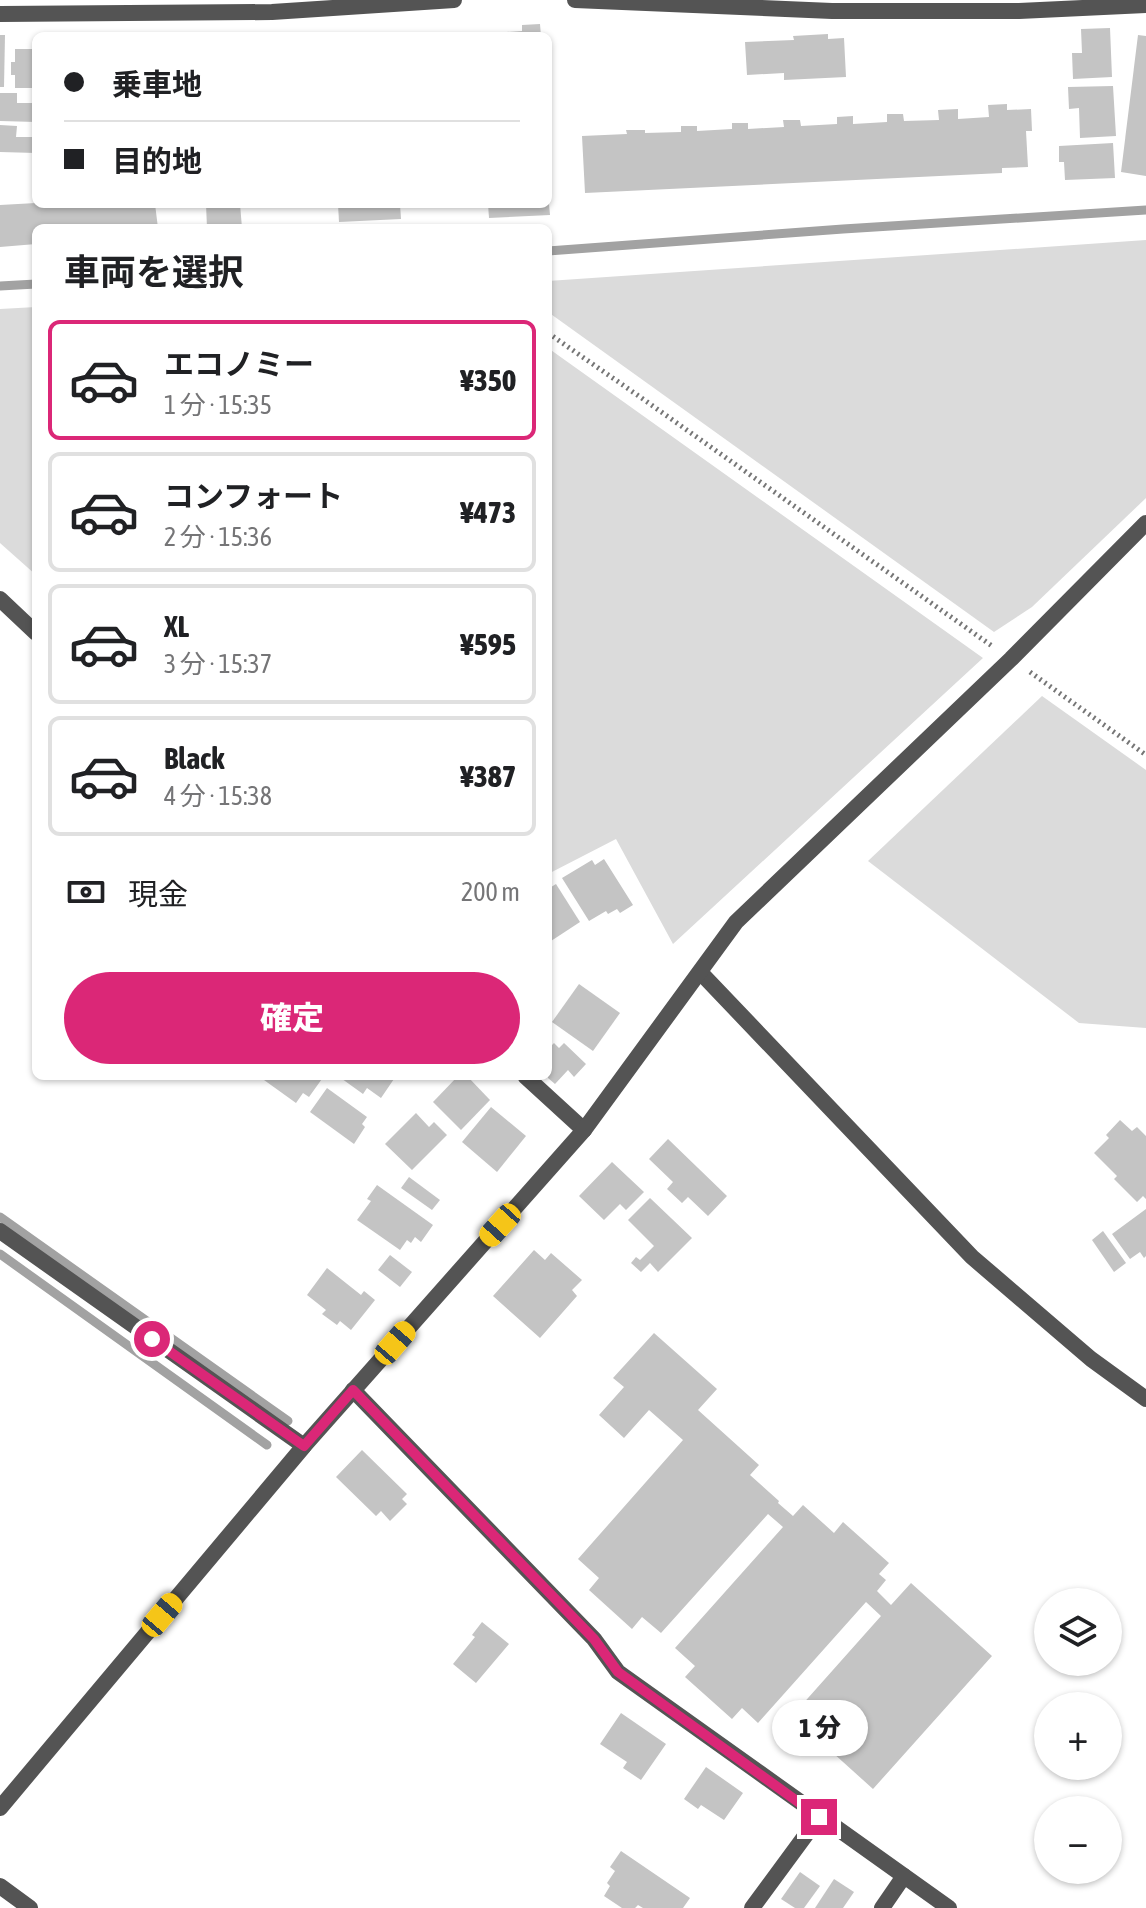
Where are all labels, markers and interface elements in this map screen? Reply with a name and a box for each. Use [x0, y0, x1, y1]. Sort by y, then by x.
text: 乗車地 [112, 67, 202, 101]
text: 目的地 [112, 144, 202, 178]
text: 車両を選択 [64, 251, 244, 293]
icon: car [68, 344, 140, 416]
text: エコノミー [164, 347, 314, 381]
text: ¥350 [460, 363, 516, 397]
text: 1 分 · 15:35 [164, 390, 272, 420]
icon: car [68, 476, 140, 548]
text: コンフォート [164, 479, 343, 513]
text: ¥473 [460, 495, 516, 529]
text: 2 分 · 15:36 [164, 522, 272, 552]
icon: car [68, 608, 140, 680]
text: XL [164, 609, 189, 643]
text: ¥595 [460, 627, 516, 661]
text: 3 分 · 15:37 [164, 649, 272, 679]
icon: car [68, 740, 140, 812]
text: Black [164, 741, 224, 775]
text: ¥387 [460, 759, 516, 793]
text: 4 分 · 15:38 [164, 781, 272, 811]
icon: cash [64, 870, 108, 914]
text: 現金 [128, 877, 188, 911]
text: 200 m [461, 877, 520, 907]
button: 確定 [64, 972, 520, 1064]
car [475, 1199, 525, 1251]
car [370, 1317, 420, 1369]
route start [134, 1321, 170, 1357]
map controls [1034, 1588, 1122, 1884]
button: layers [1034, 1588, 1122, 1676]
car [137, 1589, 187, 1641]
button: + [1034, 1692, 1122, 1780]
callout: 1 分 [771, 1701, 867, 1757]
text: 1 分 [799, 1713, 841, 1743]
button: − [1034, 1796, 1122, 1884]
route end [801, 1799, 837, 1835]

